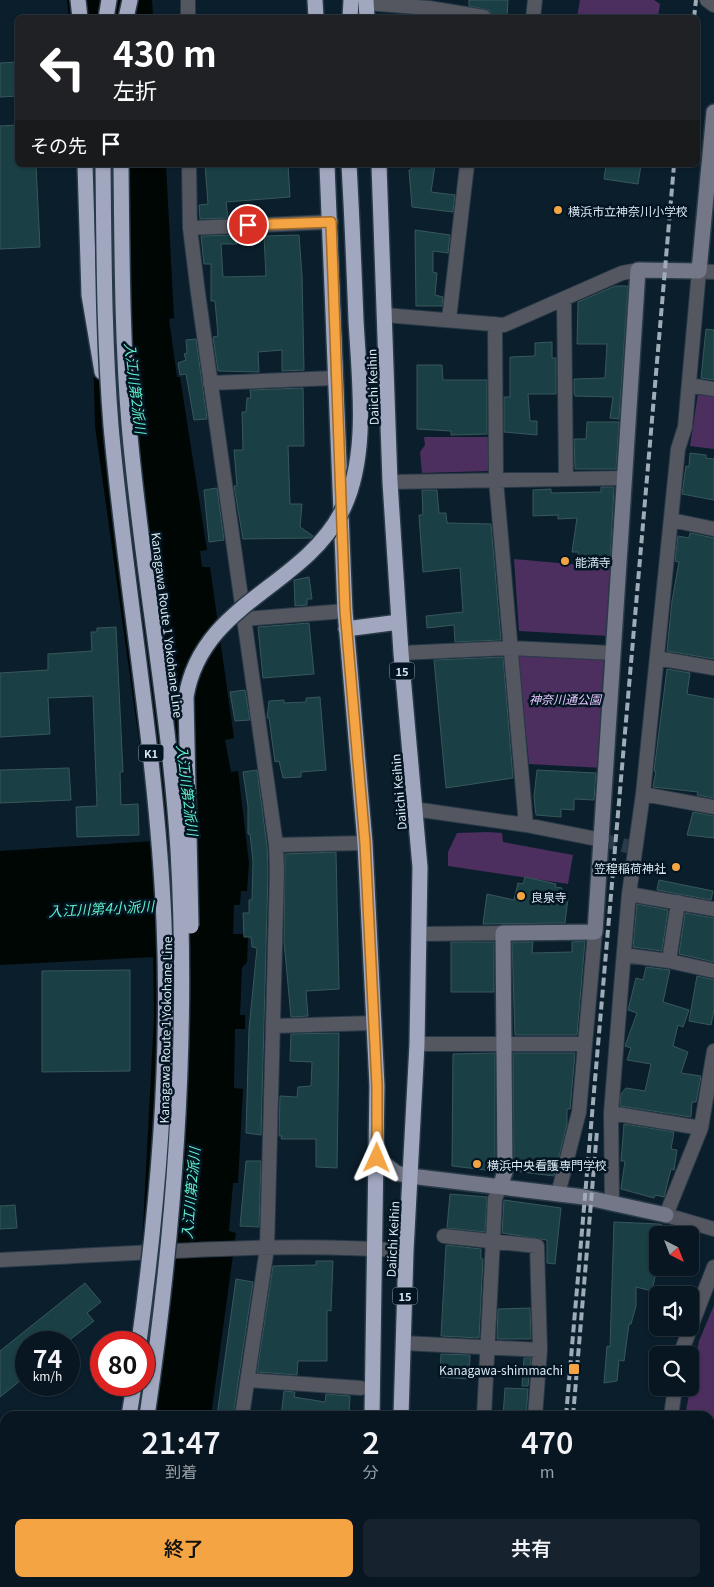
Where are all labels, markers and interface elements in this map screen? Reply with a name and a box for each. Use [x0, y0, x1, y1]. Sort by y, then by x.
text: 430 m [113, 26, 217, 77]
icon: left [30, 35, 95, 100]
text: 左折 [113, 73, 157, 105]
icon: arrive [97, 130, 125, 158]
text: その先 [30, 131, 87, 158]
place label: 横浜市立神奈川小学校 [568, 202, 688, 219]
pin [227, 204, 269, 246]
marker: 横浜市立神奈川小学校 [552, 204, 564, 216]
icon: arrive [234, 211, 262, 239]
water label: 入江川第2派川 [120, 341, 152, 437]
street label: Daiichi Keihin [362, 348, 382, 426]
street label: Kanagawa Route 1 Yokohane Line [148, 531, 188, 719]
place label: 能満寺 [575, 553, 611, 570]
marker: 能満寺 [559, 555, 571, 567]
road number: 15 [390, 662, 414, 679]
park label: 神奈川通公園 [529, 690, 603, 707]
water label: 入江川第2派川 [172, 743, 204, 839]
road number: K1 [138, 744, 164, 761]
street label: Daiichi Keihin [386, 753, 410, 831]
place label: 笠䅣稲荷神社 [594, 859, 666, 876]
marker: 笠䅣稲荷神社 [670, 861, 682, 873]
place label: 良泉寺 [531, 888, 567, 905]
marker: 良泉寺 [515, 890, 527, 902]
water label: 入江川第4小派川 [48, 895, 156, 921]
street label: Kanagawa Route 1 Yokohane Line [155, 936, 175, 1124]
position arrow [350, 1131, 402, 1183]
water label: 入江川第2派川 [176, 1144, 204, 1240]
place label: 横浜中央看護専門学校 [487, 1156, 607, 1173]
marker: 横浜中央看護専門学校 [471, 1158, 483, 1170]
street label: Daiichi Keihin [382, 1200, 402, 1278]
north arrow [649, 1226, 699, 1276]
map controls [649, 1226, 699, 1396]
button: sound [649, 1286, 699, 1336]
road number: 15 [392, 1288, 418, 1304]
speed limit sign: 80 [90, 1331, 155, 1396]
text: 74 [33, 1339, 62, 1375]
button: search [649, 1346, 699, 1396]
place label: Kanagawa-shimmachi [439, 1361, 563, 1378]
marker: Kanagawa-shimmachi [567, 1362, 581, 1376]
text: km/h [33, 1367, 62, 1384]
text: 21:47 [142, 1419, 221, 1463]
text: 2 [362, 1419, 380, 1463]
text: 470 [521, 1419, 573, 1463]
text: 到着 [165, 1459, 197, 1483]
text: 分 [363, 1459, 379, 1483]
text: m [540, 1459, 555, 1483]
button: 終了 [15, 1519, 353, 1577]
button: 共有 [363, 1519, 700, 1577]

